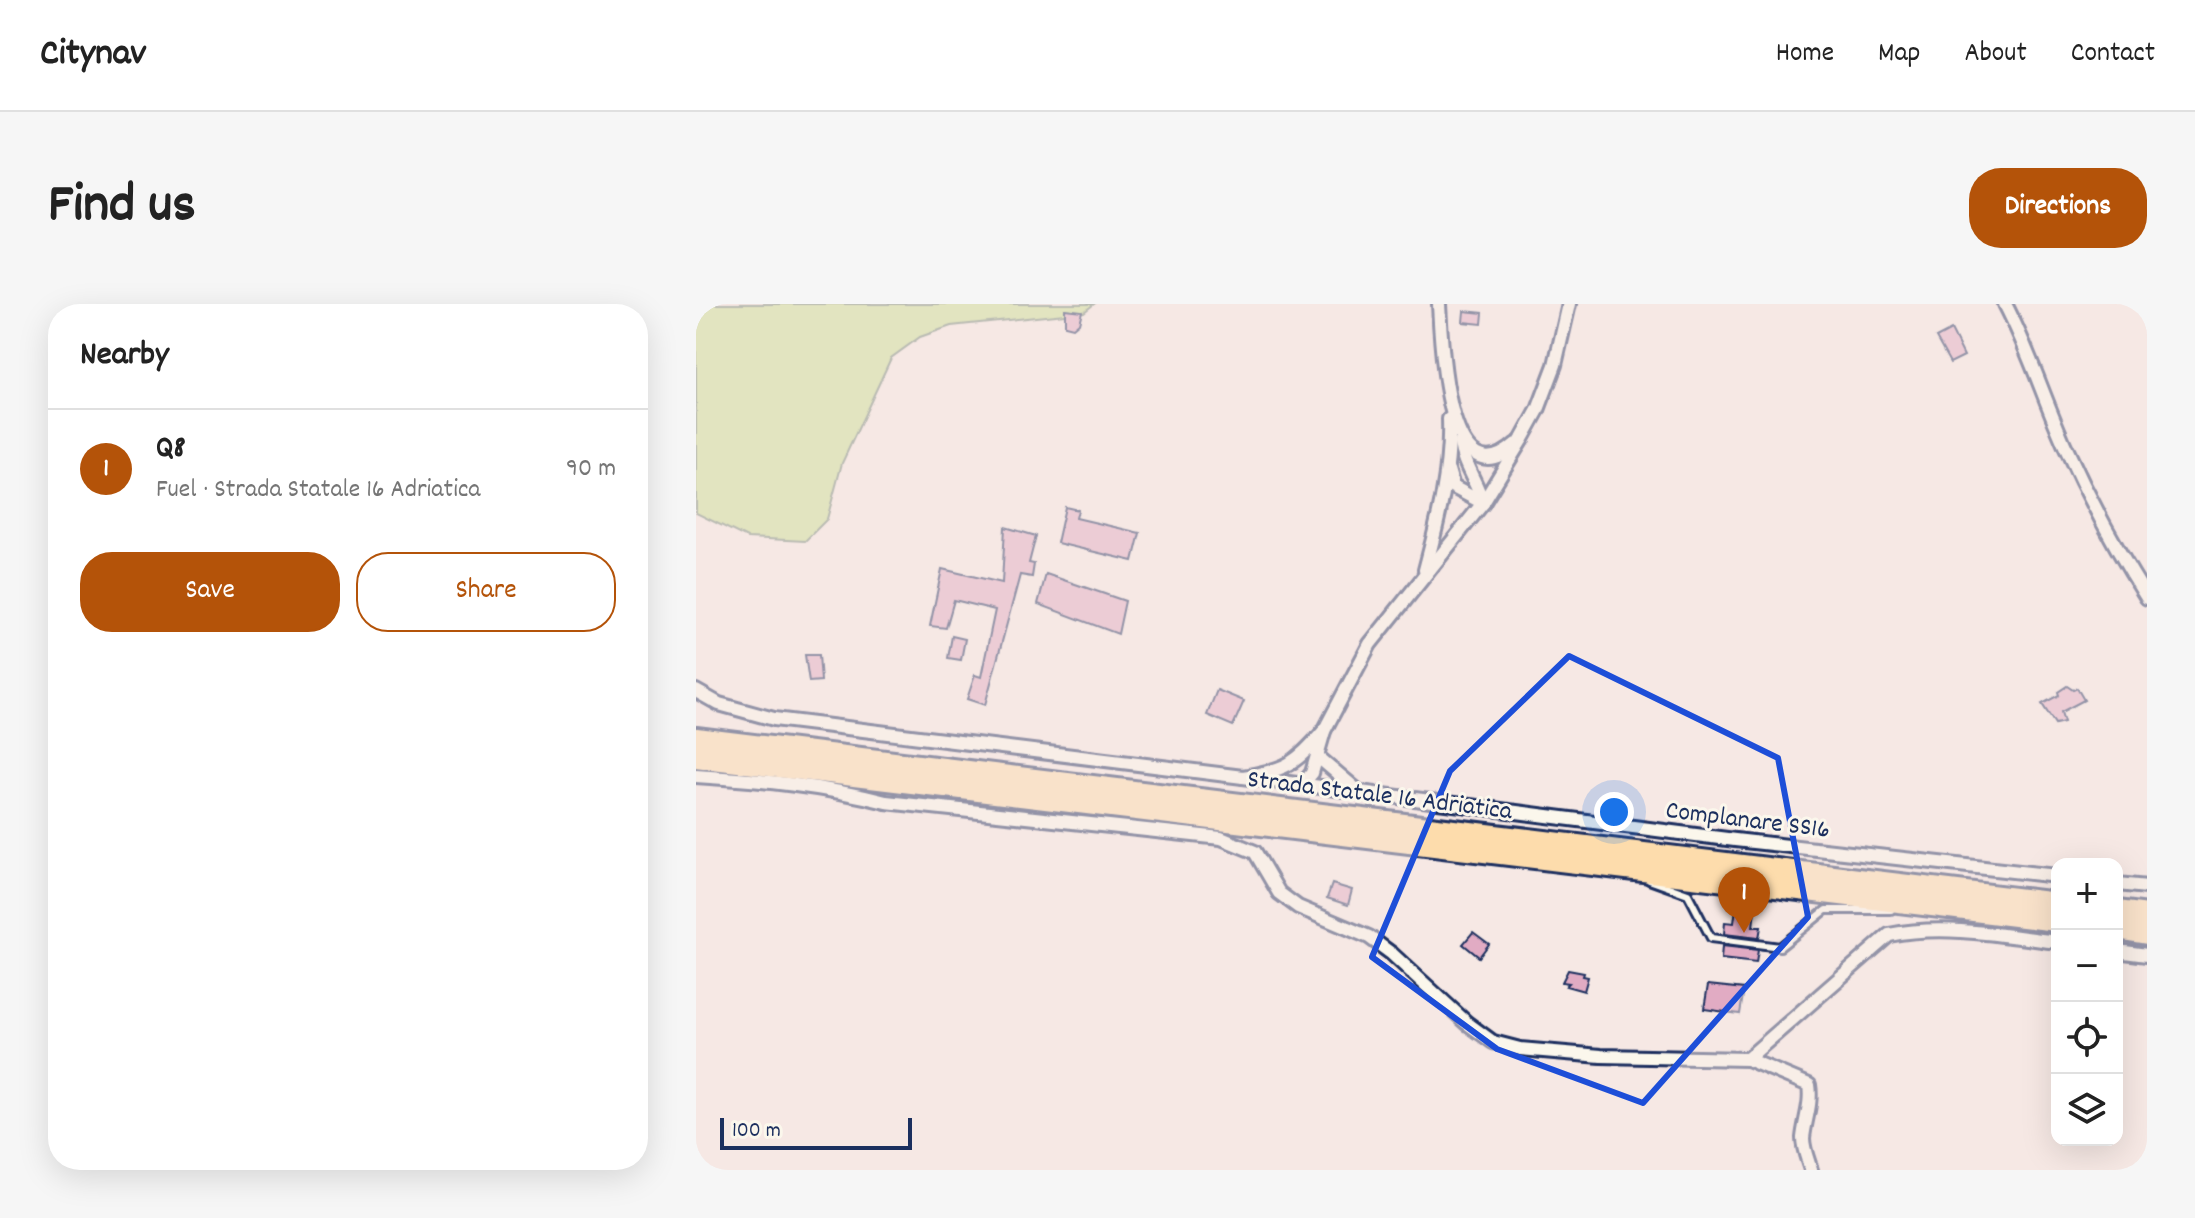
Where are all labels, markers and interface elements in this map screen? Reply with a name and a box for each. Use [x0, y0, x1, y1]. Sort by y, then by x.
text: Citynav [40, 28, 146, 83]
text: Home [1776, 35, 1834, 75]
text: Map [1878, 35, 1920, 75]
text: About [1964, 35, 2027, 75]
text: Contact [2071, 35, 2155, 75]
text: Find us [48, 168, 196, 248]
button: Directions [1969, 168, 2147, 248]
text: Nearby [80, 332, 169, 381]
text: Q8 [156, 429, 186, 472]
text: 1 [103, 451, 109, 488]
text: 90 m [566, 451, 616, 488]
text: Fuel · Strada Statale 16 Adriatica [156, 472, 481, 509]
button: Save [80, 552, 340, 632]
button: Share [356, 552, 616, 632]
street label: Strada Statale 16 Adriatica [1245, 762, 1515, 831]
your location [1594, 792, 1634, 832]
street label: Complanare SS16 [1663, 793, 1832, 850]
map controls [2051, 858, 2123, 1146]
button: + [2051, 858, 2123, 930]
pin: 1 [1718, 867, 1770, 933]
button: − [2051, 930, 2123, 1002]
button: locate [2051, 1002, 2123, 1074]
button: layers [2051, 1074, 2123, 1146]
scale bar [720, 1114, 912, 1150]
text: 100 m [732, 1116, 781, 1147]

